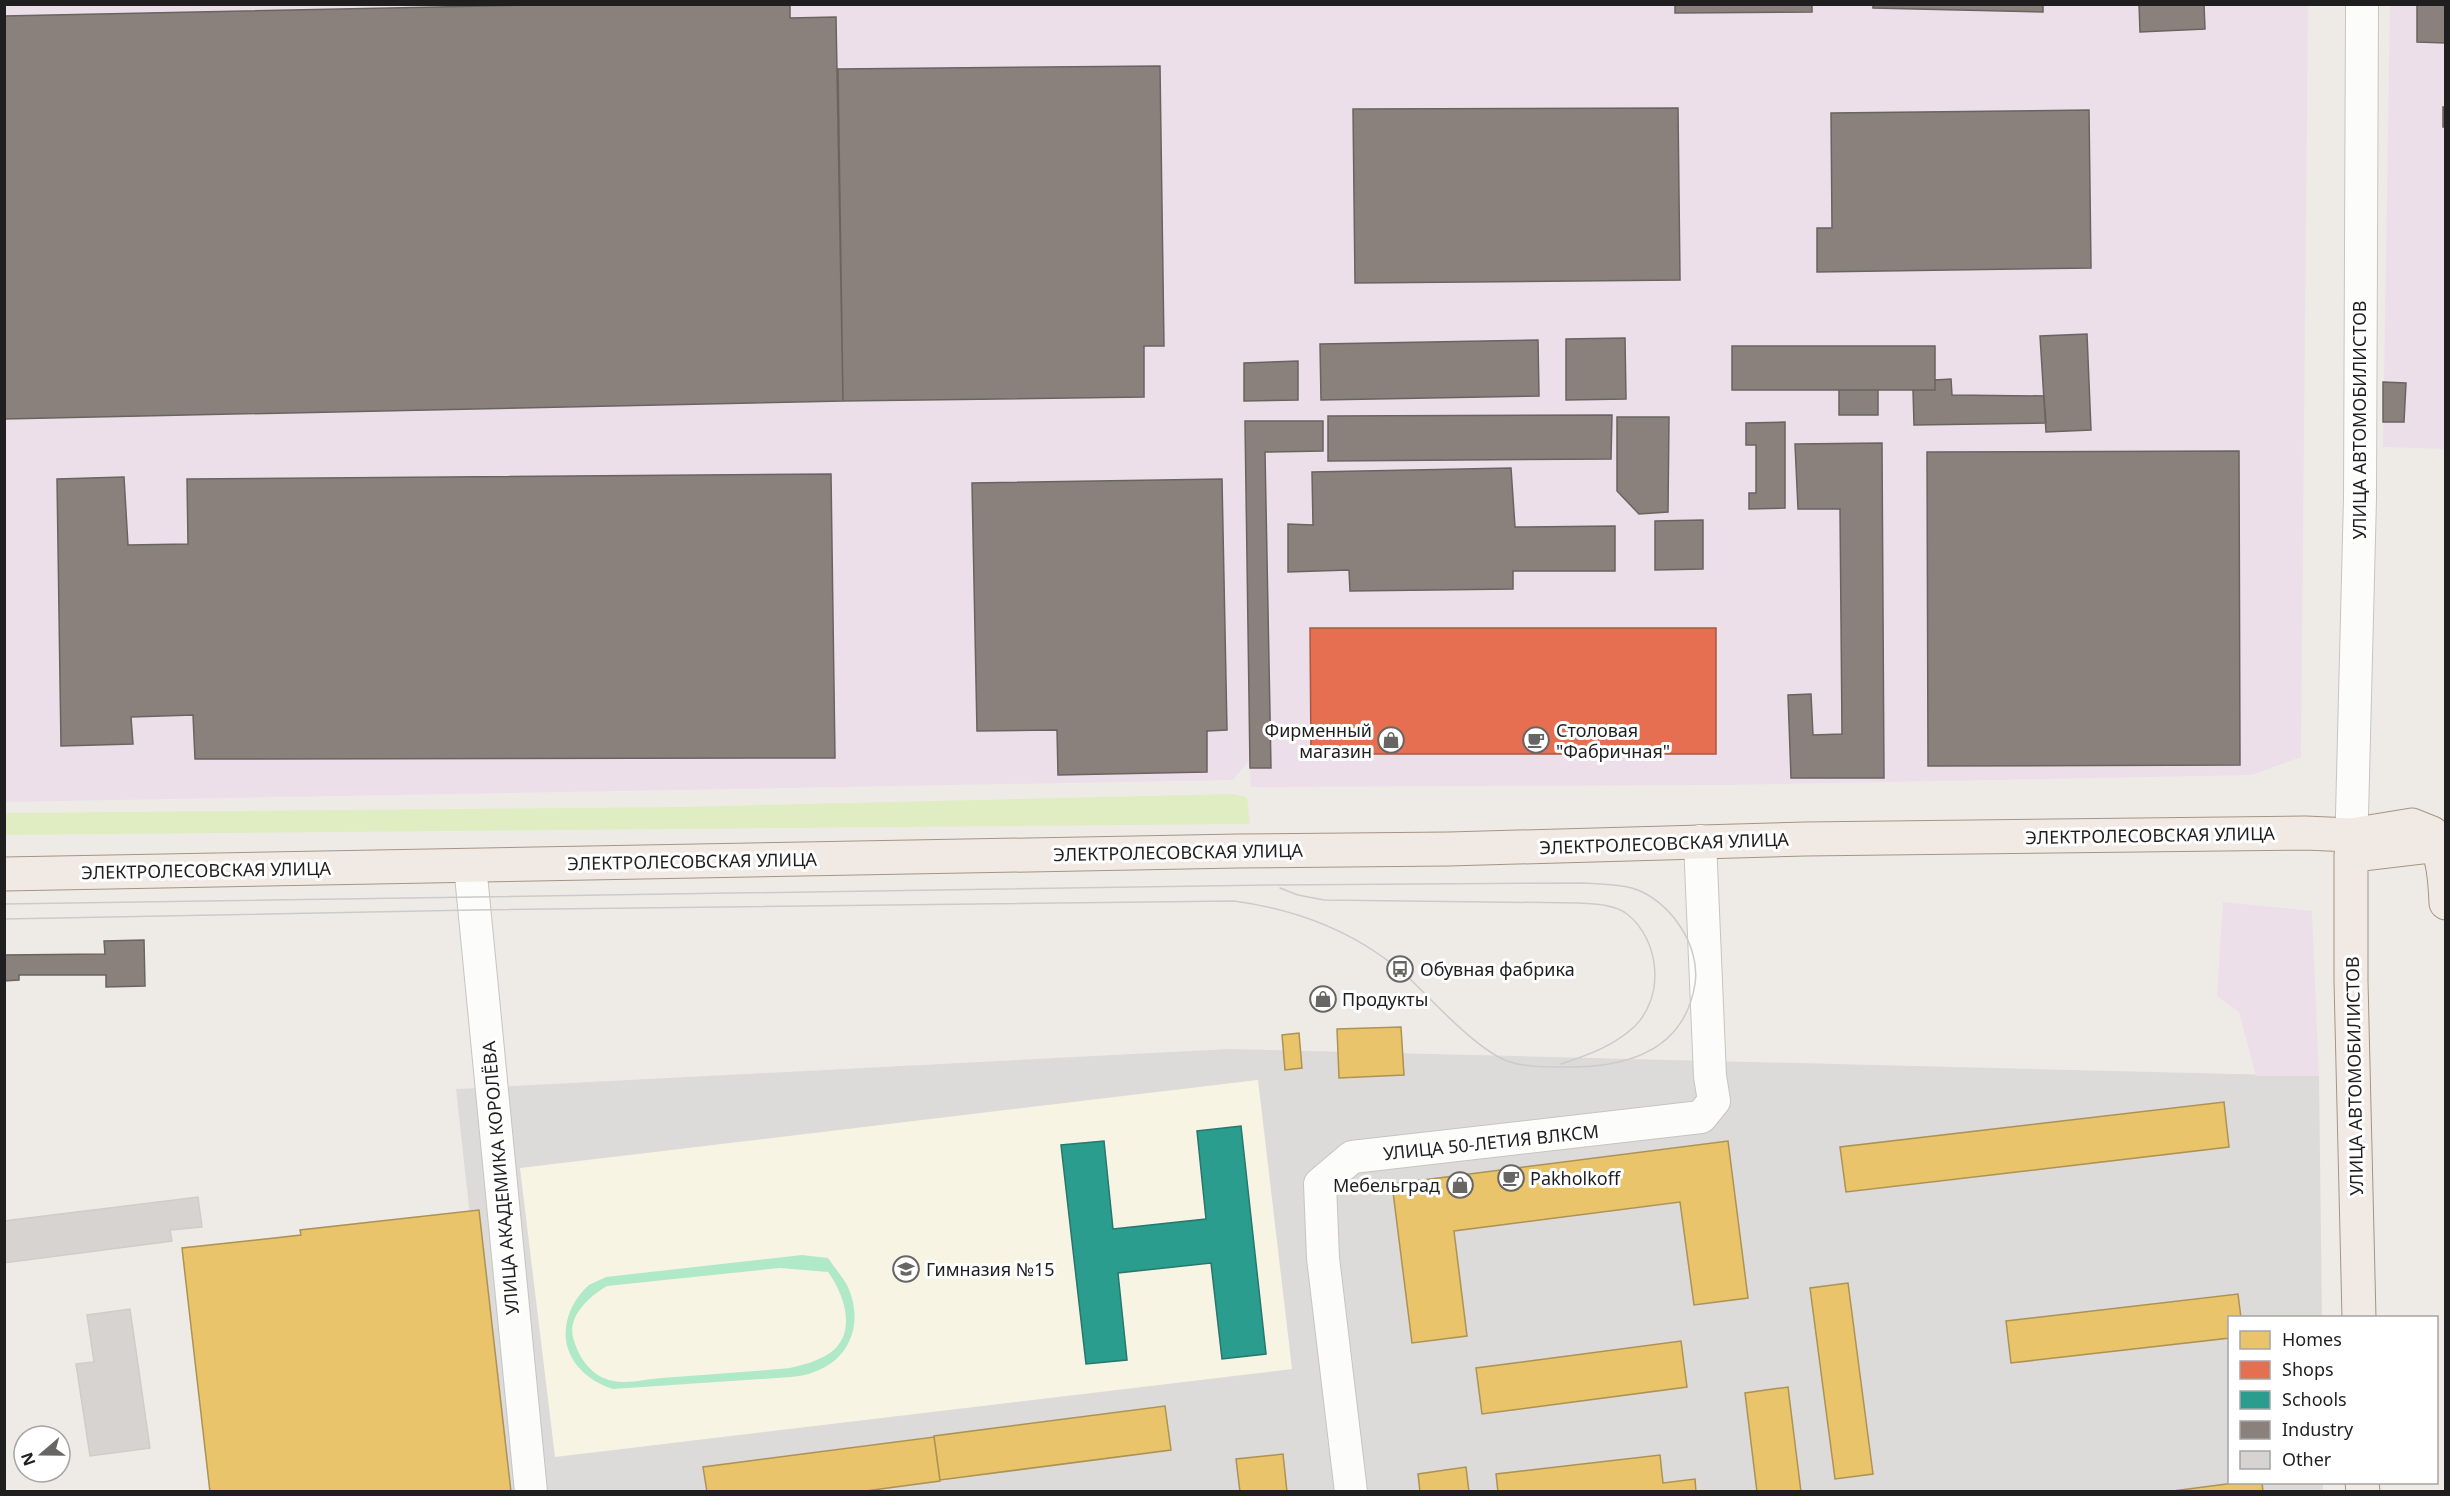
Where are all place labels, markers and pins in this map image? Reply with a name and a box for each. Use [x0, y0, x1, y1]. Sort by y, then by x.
place label: Фирменный магазин [1264, 718, 1372, 763]
place label: Столовая "Фабричная" [1556, 718, 1670, 763]
shop icon: Фирменный магазин [1376, 725, 1406, 755]
cafe icon: Столовая "Фабричная" [1521, 725, 1551, 755]
bus stop icon: Обувная фабрика [1385, 954, 1415, 984]
place label: Обувная фабрика [1420, 957, 1575, 981]
shop icon: Продукты [1308, 984, 1338, 1014]
place label: Продукты [1342, 987, 1428, 1011]
cafe icon: Pakholkoff [1496, 1163, 1526, 1193]
place label: Pakholkoff [1530, 1166, 1622, 1190]
shop icon: Мебельград [1445, 1170, 1475, 1200]
place label: Мебельград [1333, 1173, 1440, 1197]
school or university icon: Гимназия №15 [891, 1254, 921, 1284]
place label: Гимназия №15 [926, 1257, 1055, 1281]

